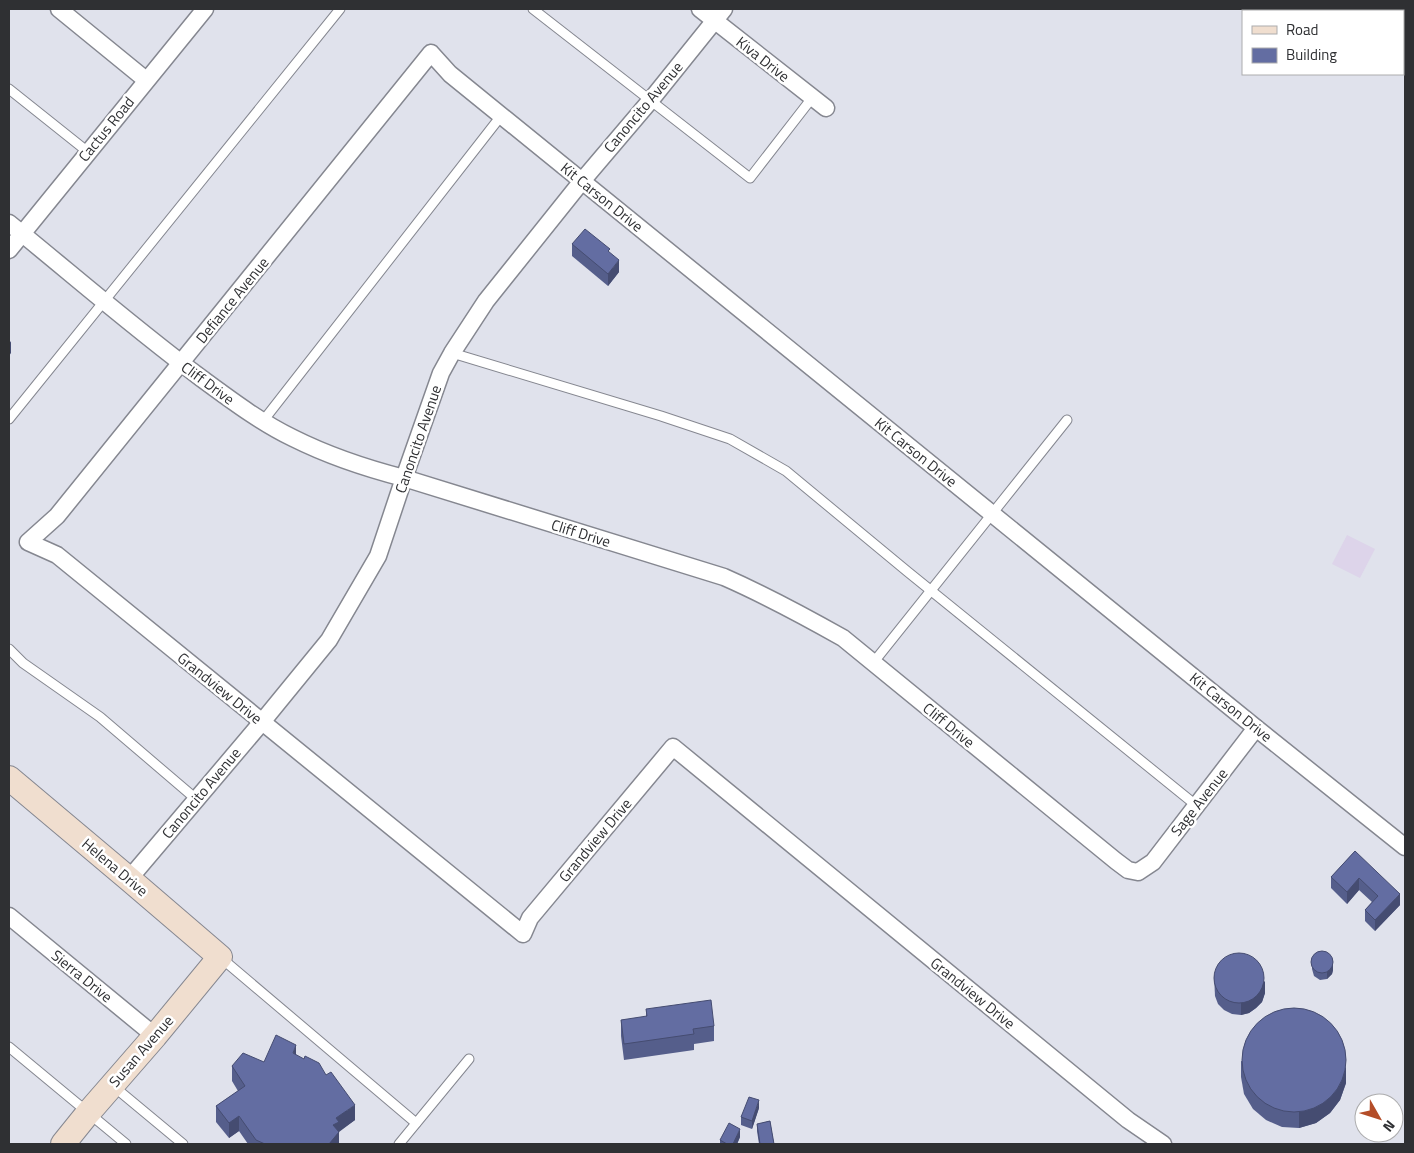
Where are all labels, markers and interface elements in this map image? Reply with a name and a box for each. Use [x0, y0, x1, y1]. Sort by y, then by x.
legend [1242, 10, 1404, 75]
text: Road [1286, 18, 1318, 41]
street label: Kiva Drive [731, 31, 795, 87]
text: Building [1286, 43, 1337, 66]
street label: Canoncito Avenue [598, 56, 688, 158]
street label: Cactus Road [72, 91, 140, 167]
street label: Kit Carson Drive [556, 156, 648, 238]
street label: Defiance Avenue [190, 252, 274, 348]
street label: Cliff Drive [177, 356, 239, 410]
street label: Canoncito Avenue [389, 382, 447, 496]
street label: Kit Carson Drive [870, 411, 962, 493]
street label: Cliff Drive [548, 513, 614, 553]
street label: Grandview Drive [173, 647, 267, 729]
street label: Kit Carson Drive [1185, 666, 1277, 748]
street label: Cliff Drive [918, 697, 980, 753]
street label: Canoncito Avenue [156, 742, 246, 844]
street label: Sage Avenue [1165, 763, 1233, 841]
street label: Grandview Drive [553, 793, 637, 887]
street label: Helena Drive [77, 832, 153, 902]
street label: Sierra Drive [46, 944, 118, 1008]
street label: Grandview Drive [926, 952, 1020, 1034]
street label: Susan Avenue [103, 1010, 179, 1092]
north arrow [1354, 1093, 1404, 1143]
text: N [1378, 1116, 1401, 1137]

